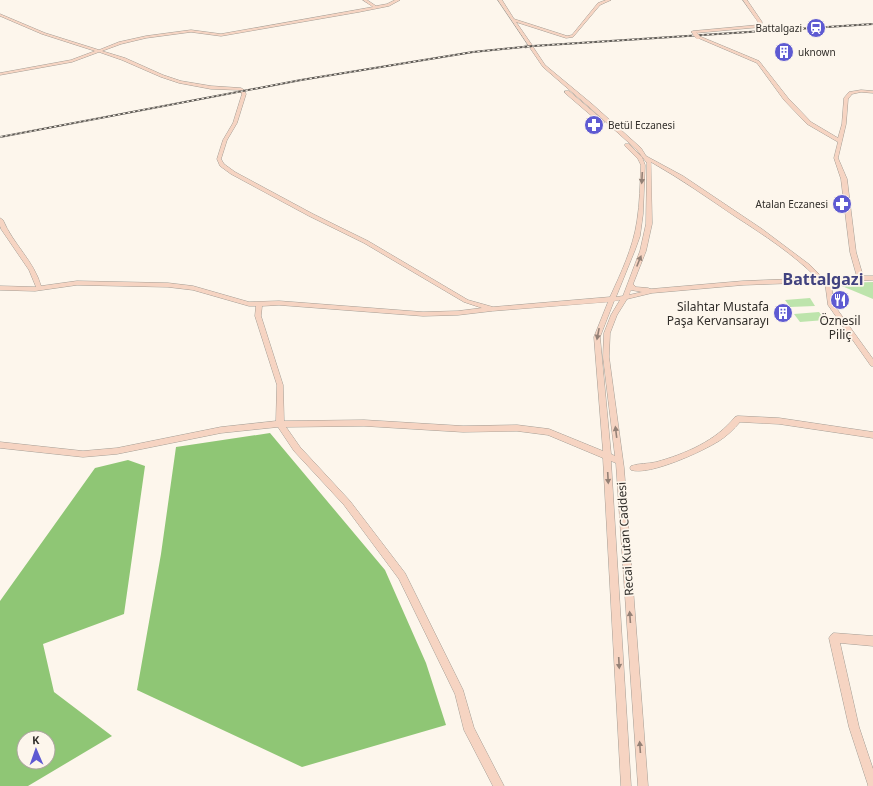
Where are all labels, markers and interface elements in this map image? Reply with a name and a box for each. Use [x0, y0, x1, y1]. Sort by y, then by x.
station icon: Battalgazi [805, 17, 827, 39]
place label: Battalgazi [755, 21, 802, 35]
building icon: uknown [773, 41, 795, 63]
place label: uknown [798, 45, 836, 59]
pharmacy icon: Betül Eczanesi [583, 114, 605, 136]
place label: Betül Eczanesi [608, 118, 675, 132]
one-way arrow [639, 172, 646, 184]
pharmacy icon: Atalan Eczanesi [831, 193, 853, 215]
place label: Atalan Eczanesi [756, 197, 828, 211]
one-way arrow [636, 256, 642, 267]
district label: Battalgazi [783, 268, 863, 290]
restaurant icon: Öznesil Piliç [829, 289, 851, 311]
place label: Silahtar Mustafa Paşa Kervansarayı [667, 298, 769, 329]
building icon: Silahtar Mustafa Paşa Kervansarayı [772, 302, 794, 324]
place label: Öznesil Piliç [819, 312, 861, 343]
one-way arrow [595, 328, 601, 341]
one-way arrow [613, 426, 619, 438]
one-way arrow [605, 472, 611, 485]
street label: Recai Kutan Caddesi [613, 482, 637, 596]
one-way arrow [626, 611, 633, 624]
one-way arrow [616, 657, 623, 669]
north arrow [16, 730, 56, 770]
text: K [32, 732, 40, 747]
one-way arrow [636, 741, 643, 753]

